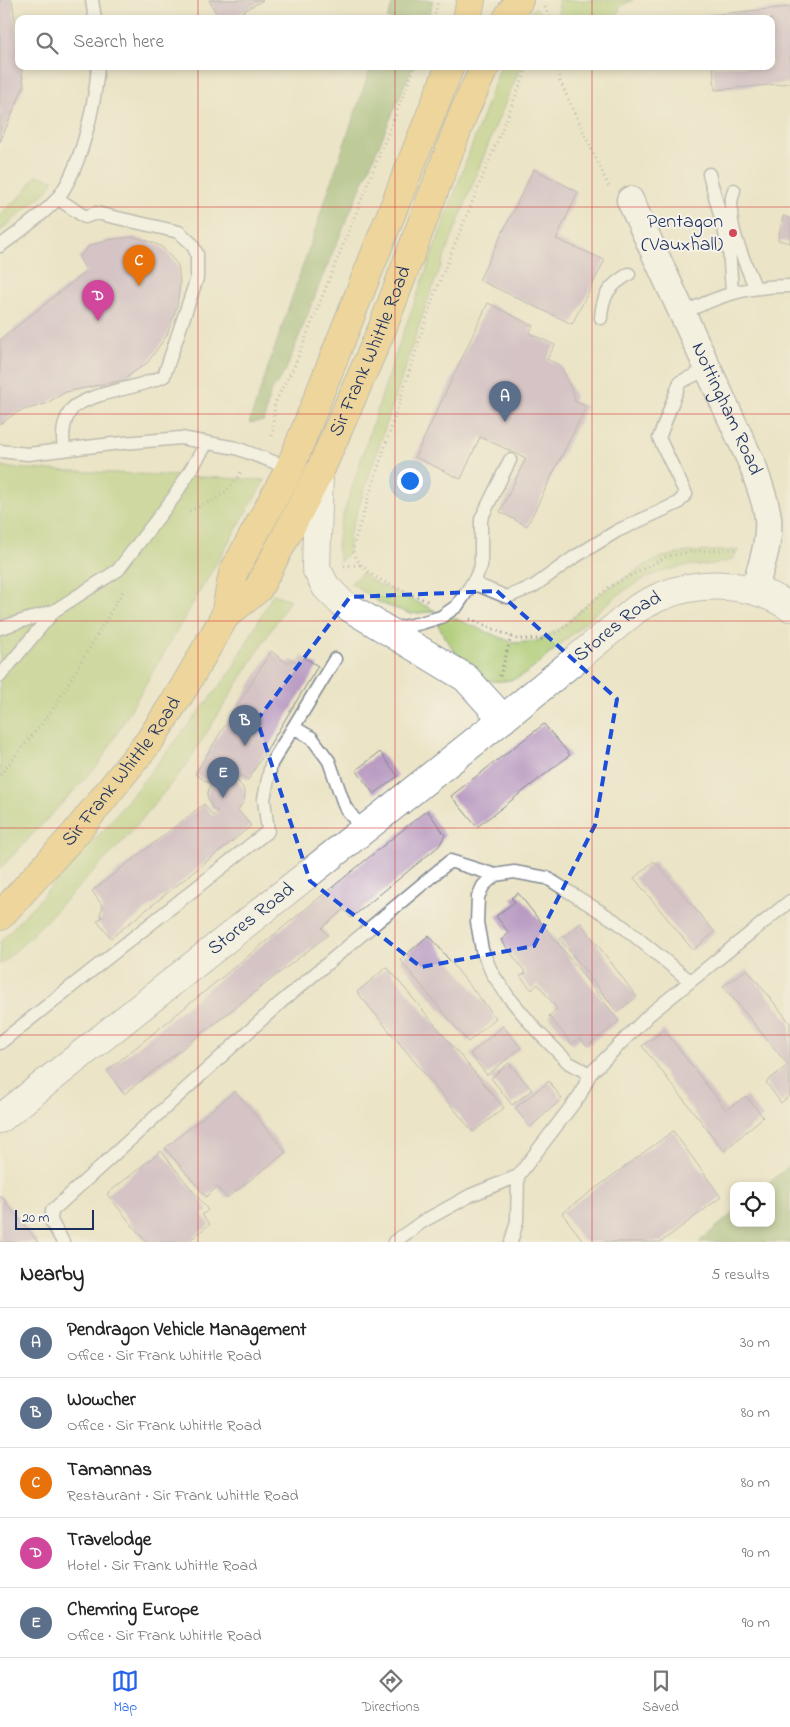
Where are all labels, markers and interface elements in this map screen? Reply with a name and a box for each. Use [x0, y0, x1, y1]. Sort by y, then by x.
search box [15, 15, 775, 70]
icon: search [33, 29, 61, 57]
text: Search here [73, 29, 164, 56]
place label: Pentagon (Vauxhall) [641, 208, 723, 260]
marker: Pentagon (Vauxhall) [727, 227, 739, 239]
pin: C [123, 245, 155, 286]
street label: Sir Frank Whittle Road [322, 262, 419, 441]
pin: D [82, 280, 114, 321]
street label: Nottingham Road [683, 338, 769, 479]
pin: A [489, 381, 521, 422]
your location [397, 468, 423, 494]
street label: Stores Road [567, 584, 666, 670]
street label: Sir Frank Whittle Road [55, 691, 189, 854]
pin: B [229, 705, 261, 746]
pin: E [207, 757, 239, 798]
street label: Stores Road [202, 876, 301, 963]
map controls [730, 1182, 775, 1227]
button: locate [730, 1182, 775, 1227]
scale bar [15, 1207, 94, 1230]
text: 20 m [22, 1208, 49, 1229]
text: Nearby [20, 1260, 84, 1290]
text: 5 results [711, 1263, 770, 1287]
text: Pendragon Vehicle Management [67, 1317, 306, 1344]
text: A [31, 1331, 41, 1355]
text: 30 m [740, 1331, 770, 1355]
text: Office · Sir Frank Whittle Road [67, 1344, 261, 1368]
text: Wowcher [67, 1387, 136, 1414]
text: B [31, 1401, 41, 1425]
text: 80 m [741, 1401, 770, 1425]
text: Office · Sir Frank Whittle Road [67, 1414, 261, 1438]
text: Tamannas [67, 1457, 152, 1484]
text: C [32, 1471, 40, 1495]
text: 80 m [741, 1471, 770, 1495]
text: Restaurant · Sir Frank Whittle Road [67, 1484, 299, 1508]
text: Travelodge [67, 1527, 151, 1554]
text: D [30, 1541, 42, 1565]
text: 90 m [742, 1541, 770, 1565]
text: Hotel · Sir Frank Whittle Road [67, 1554, 257, 1578]
text: Chemring Europe [67, 1597, 199, 1624]
text: E [31, 1611, 41, 1635]
text: 90 m [742, 1611, 770, 1635]
text: Office · Sir Frank Whittle Road [67, 1624, 261, 1648]
tab: Map [111, 1667, 139, 1718]
tab: Directions [362, 1667, 420, 1718]
tab: Saved [642, 1667, 679, 1718]

